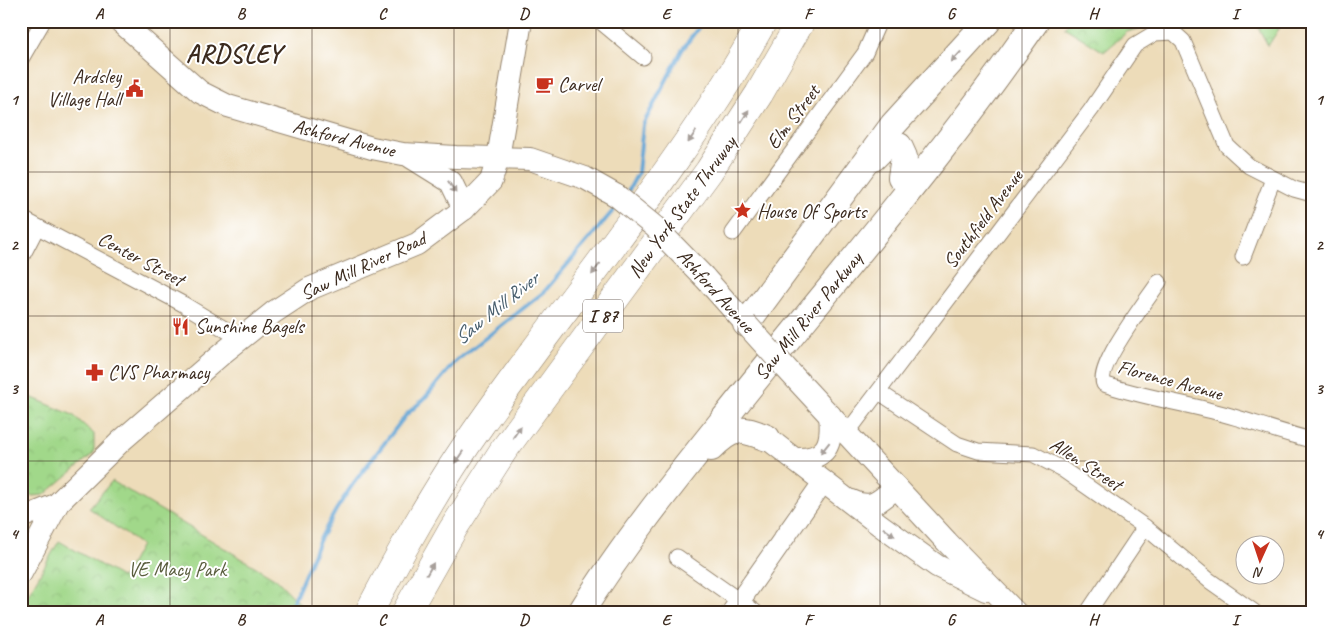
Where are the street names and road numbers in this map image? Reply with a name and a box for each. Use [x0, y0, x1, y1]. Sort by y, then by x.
street label: Elm Street [761, 78, 827, 154]
street label: Ashford Avenue [290, 113, 399, 163]
street label: New York State Thruway [622, 129, 743, 283]
street label: Southfield Avenue [938, 163, 1029, 273]
street label: Saw Mill River Road [296, 225, 433, 306]
street label: Center Street [94, 226, 191, 294]
street label: Ashford Avenue [672, 244, 761, 339]
street label: Saw Mill River Parkway [749, 245, 869, 385]
road number: I 87 [583, 300, 623, 332]
street label: Florence Avenue [1115, 354, 1226, 406]
street label: Allen Street [1045, 432, 1129, 498]

